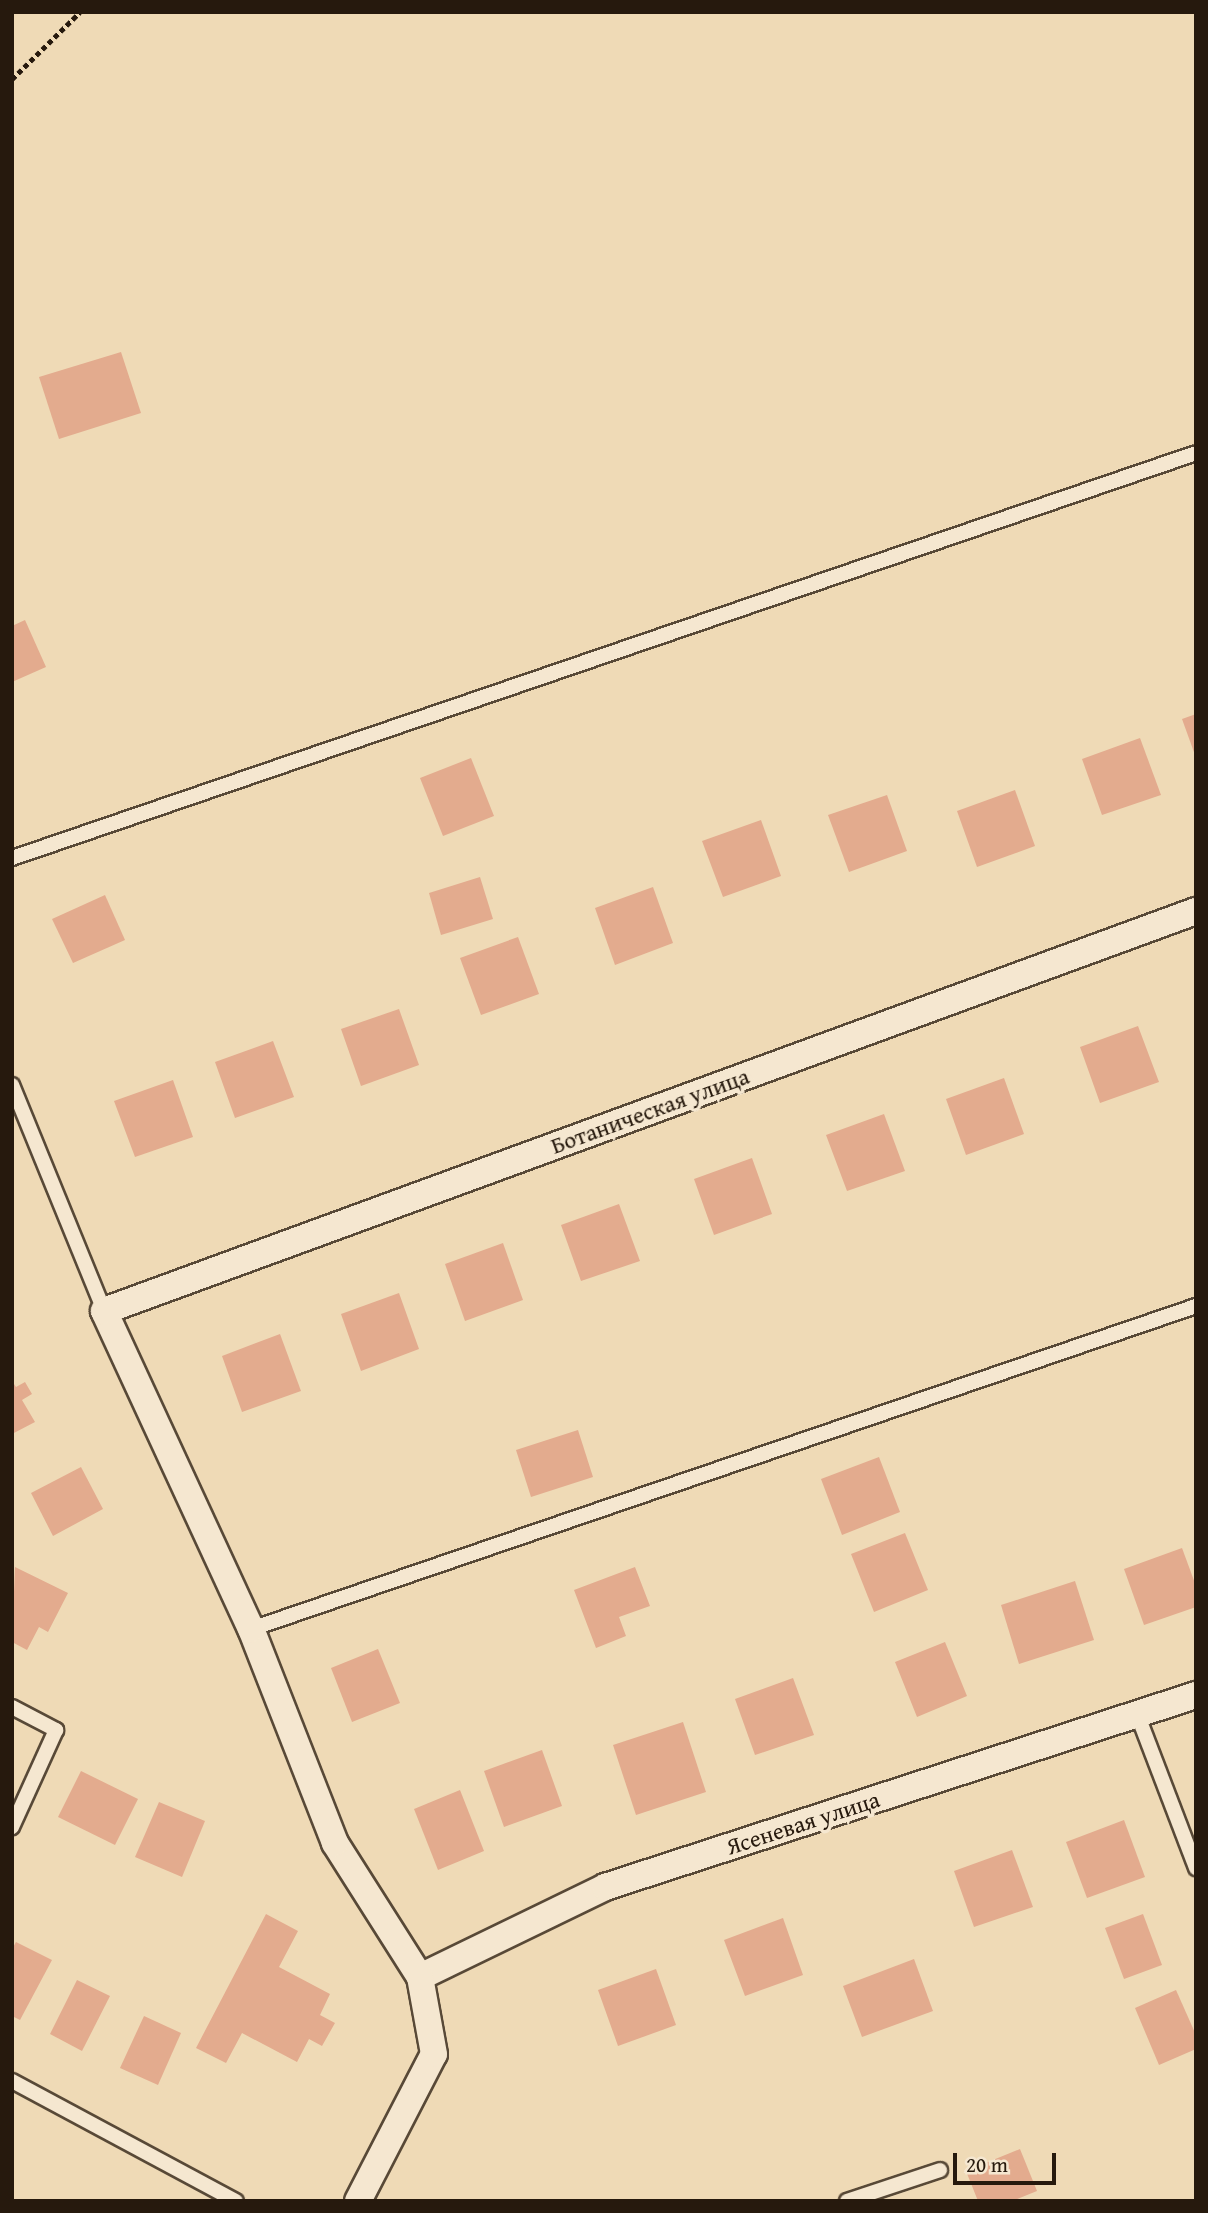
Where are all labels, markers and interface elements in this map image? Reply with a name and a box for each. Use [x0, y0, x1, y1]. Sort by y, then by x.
street label: Ботаническая улица [547, 1062, 753, 1160]
street label: Ясеневая улица [723, 1785, 883, 1861]
scale bar [956, 2140, 1059, 2184]
text: 20 m [966, 2149, 1008, 2180]

